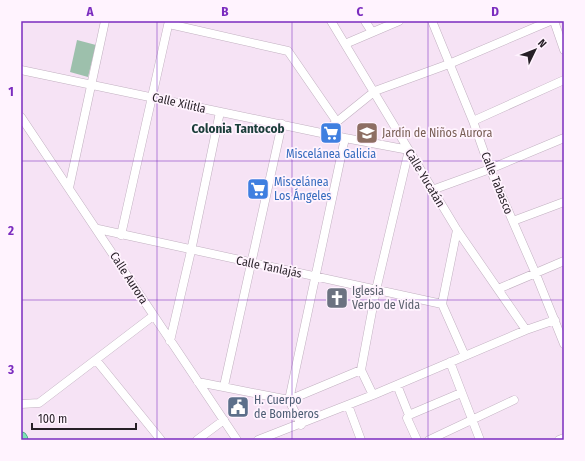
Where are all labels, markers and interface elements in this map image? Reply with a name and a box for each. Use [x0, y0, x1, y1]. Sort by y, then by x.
text: A [85, 4, 94, 19]
text: B [221, 4, 229, 19]
text: C [357, 4, 364, 19]
text: D [491, 4, 499, 19]
north arrow [515, 30, 555, 70]
text: N [535, 37, 549, 50]
text: 1 [8, 84, 14, 99]
street label: Calle Xilitla [151, 90, 207, 116]
supermarket icon: Miscelánea Galicia [318, 120, 344, 146]
school or university icon: Jardín de Niños Aurora [354, 120, 380, 146]
district label: Colonia Tantocob [192, 121, 284, 136]
place label: Jardín de Niños Aurora [382, 126, 492, 140]
street label: Calle Yucatán [402, 146, 448, 210]
place label: Miscelánea Galicia [286, 147, 376, 161]
street label: Calle Tabasco [478, 150, 516, 216]
place label: Miscelánea Los Ángeles [274, 175, 331, 203]
supermarket icon: Miscelánea Los Ángeles [245, 176, 271, 202]
text: 2 [7, 223, 14, 238]
street label: Calle Aurora [107, 249, 151, 307]
street label: Calle Tanlajás [235, 253, 303, 281]
place label: Iglesia Verbo de Vida [352, 284, 420, 312]
church icon: Iglesia Verbo de Vida [324, 285, 350, 311]
text: 3 [7, 362, 14, 377]
place label: H. Cuerpo de Bomberos [254, 393, 319, 421]
public building icon: H. Cuerpo de Bomberos [225, 394, 251, 420]
scale bar [32, 405, 136, 431]
text: 100 m [38, 412, 67, 426]

